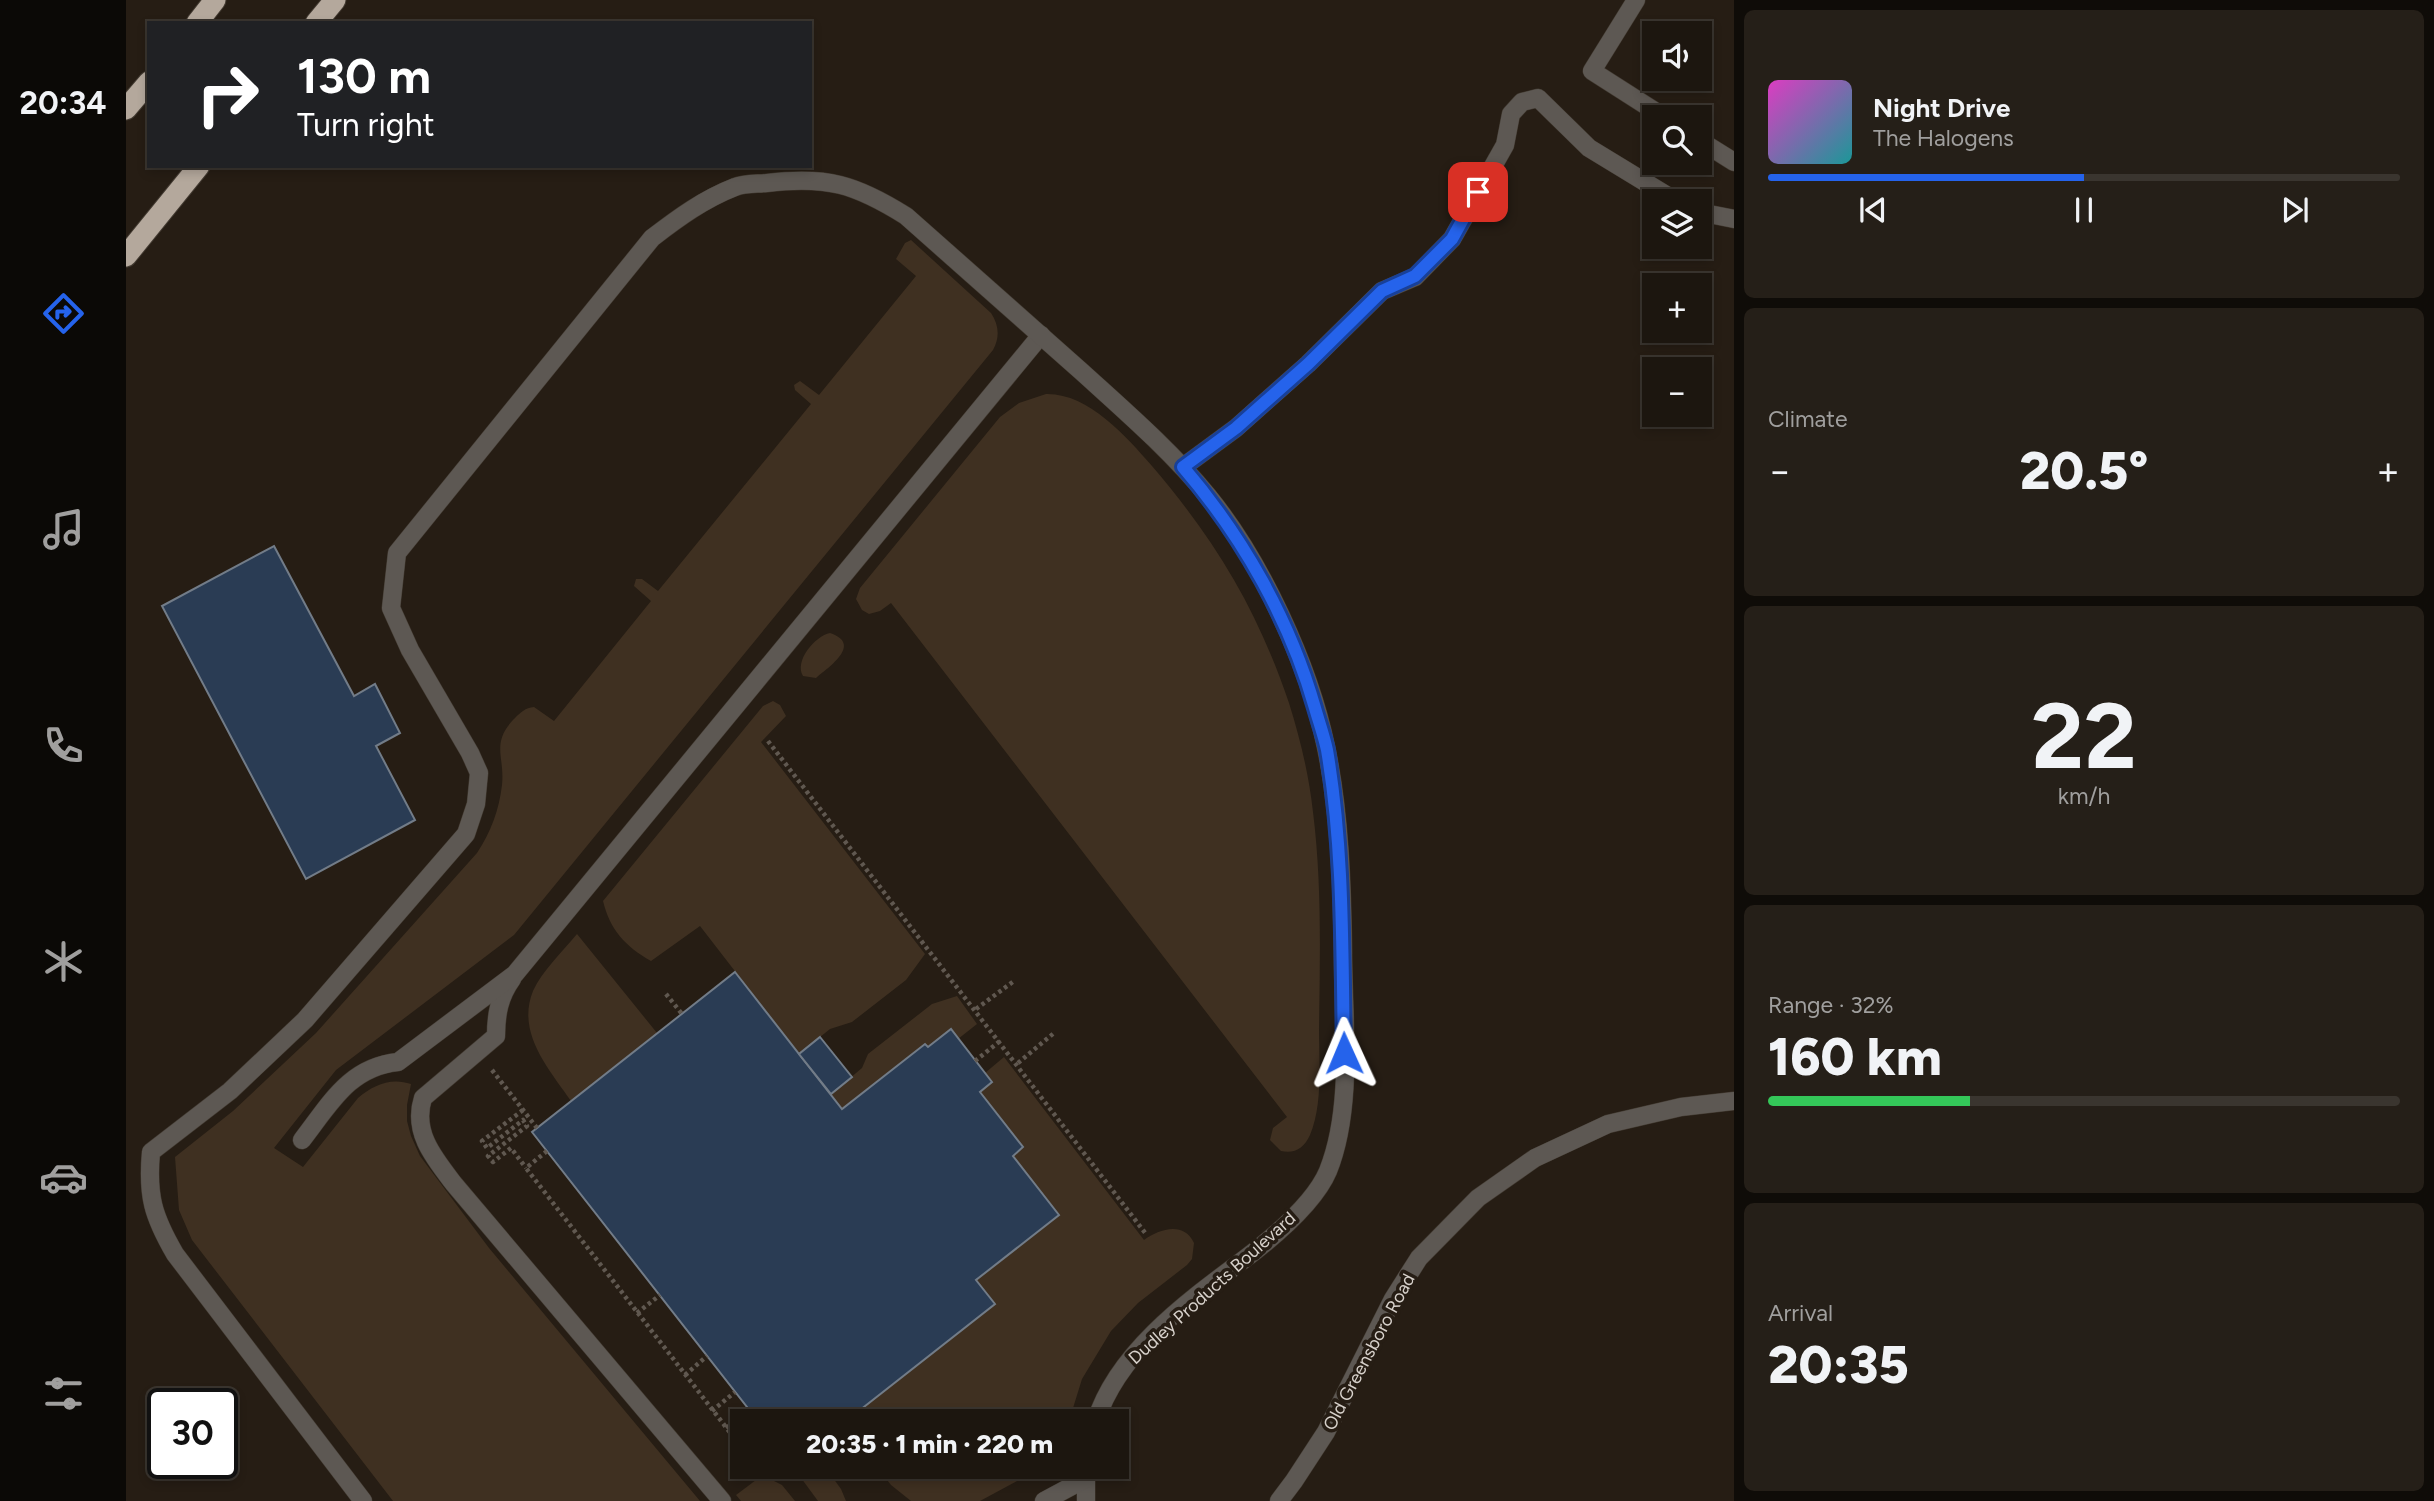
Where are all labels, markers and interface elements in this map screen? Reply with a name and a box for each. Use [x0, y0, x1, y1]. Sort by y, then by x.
map controls [1642, 21, 1712, 427]
button: sound [1642, 21, 1712, 91]
text: 130 m [297, 46, 431, 105]
icon: right [182, 49, 273, 140]
text: 20:34 [20, 84, 106, 122]
text: Night Drive [1873, 92, 2010, 124]
button: search [1642, 105, 1712, 175]
text: Turn right [297, 106, 435, 144]
text: The Halogens [1873, 124, 2014, 152]
pin [1448, 162, 1508, 222]
icon: arrive [1459, 173, 1497, 211]
button: layers [1642, 189, 1712, 259]
icon: previous [1854, 191, 1892, 229]
icon: pause [2065, 191, 2103, 229]
icon: next [2276, 191, 2314, 229]
button: + [1642, 273, 1712, 343]
icon: directions [39, 289, 88, 338]
button: − [1642, 357, 1712, 427]
text: Climate [1768, 405, 1847, 433]
text: 20.5° [2020, 440, 2148, 502]
text: − [1768, 448, 1792, 494]
text: + [2376, 448, 2400, 494]
icon: music [39, 505, 88, 554]
text: 22 [2031, 682, 2137, 791]
icon: phone [39, 721, 88, 770]
text: km/h [2058, 782, 2110, 810]
icon: climate [39, 937, 88, 986]
text: Range · 32% [1768, 991, 1894, 1019]
position arrow [1307, 1016, 1381, 1090]
text: 160 km [1768, 1026, 1942, 1088]
icon: car [39, 1153, 88, 1202]
street label: Dudley Products Boulevard [1124, 1207, 1300, 1369]
street label: Old Greensboro Road [1318, 1270, 1420, 1434]
text: Arrival [1768, 1299, 1833, 1327]
text: 20:35 [1768, 1334, 1909, 1396]
icon: filters [39, 1369, 88, 1418]
speed limit sign: 30 [147, 1388, 238, 1479]
text: 20:35 · 1 min · 220 m [806, 1428, 1053, 1460]

